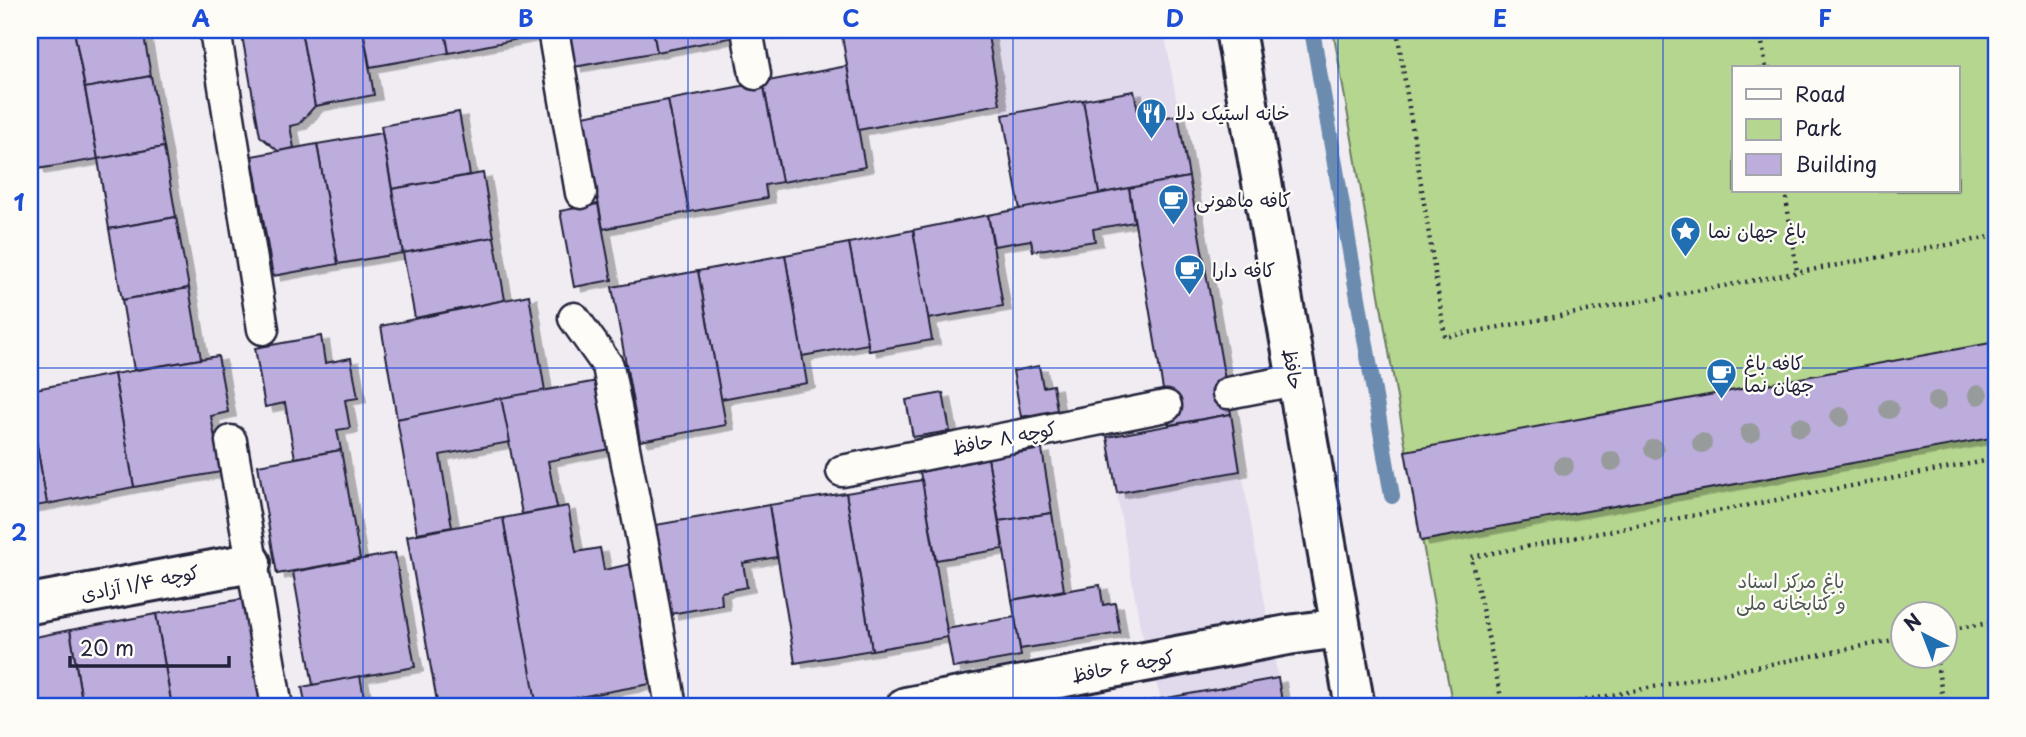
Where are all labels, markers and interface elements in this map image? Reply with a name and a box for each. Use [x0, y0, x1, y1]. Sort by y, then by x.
text: A [192, 0, 210, 35]
text: B [518, 0, 534, 35]
text: C [842, 0, 860, 35]
text: D [1166, 0, 1184, 35]
text: E [1493, 0, 1507, 35]
text: F [1818, 0, 1832, 35]
legend [1732, 66, 1960, 192]
text: Road [1795, 77, 1846, 109]
restaurant icon: خانه استیک دلا [1135, 96, 1169, 140]
place label: خانه استیک دلا [1175, 98, 1290, 126]
text: Park [1795, 111, 1842, 143]
text: Building [1795, 147, 1877, 179]
cafe icon: کافه ماهونی [1156, 183, 1190, 227]
text: 1 [14, 184, 25, 219]
place label: کافه ماهونی [1196, 185, 1291, 213]
place icon: باغ جهان نما [1668, 214, 1702, 258]
place label: باغ جهان نما [1708, 216, 1807, 245]
cafe icon: کافه دارا [1172, 253, 1206, 297]
place label: کافه دارا [1212, 255, 1275, 283]
street label: حافظ [1277, 346, 1311, 392]
place label: کافه باغ جهان نما [1744, 348, 1814, 398]
cafe icon: کافه باغ جهان نما [1704, 357, 1738, 401]
street label: کوچه ۸ حافظ [949, 413, 1059, 461]
text: 2 [11, 514, 27, 549]
street label: کوچه ۱/۴ آزادی [78, 557, 201, 607]
park label: باغ مرکز اسناد و کتابخانه ملی [1736, 566, 1846, 616]
north arrow [1890, 600, 1960, 670]
text: N [1897, 606, 1927, 637]
scale bar [70, 625, 229, 669]
text: 20 m [80, 631, 134, 663]
street label: کوچه ۶ حافظ [1069, 641, 1177, 689]

